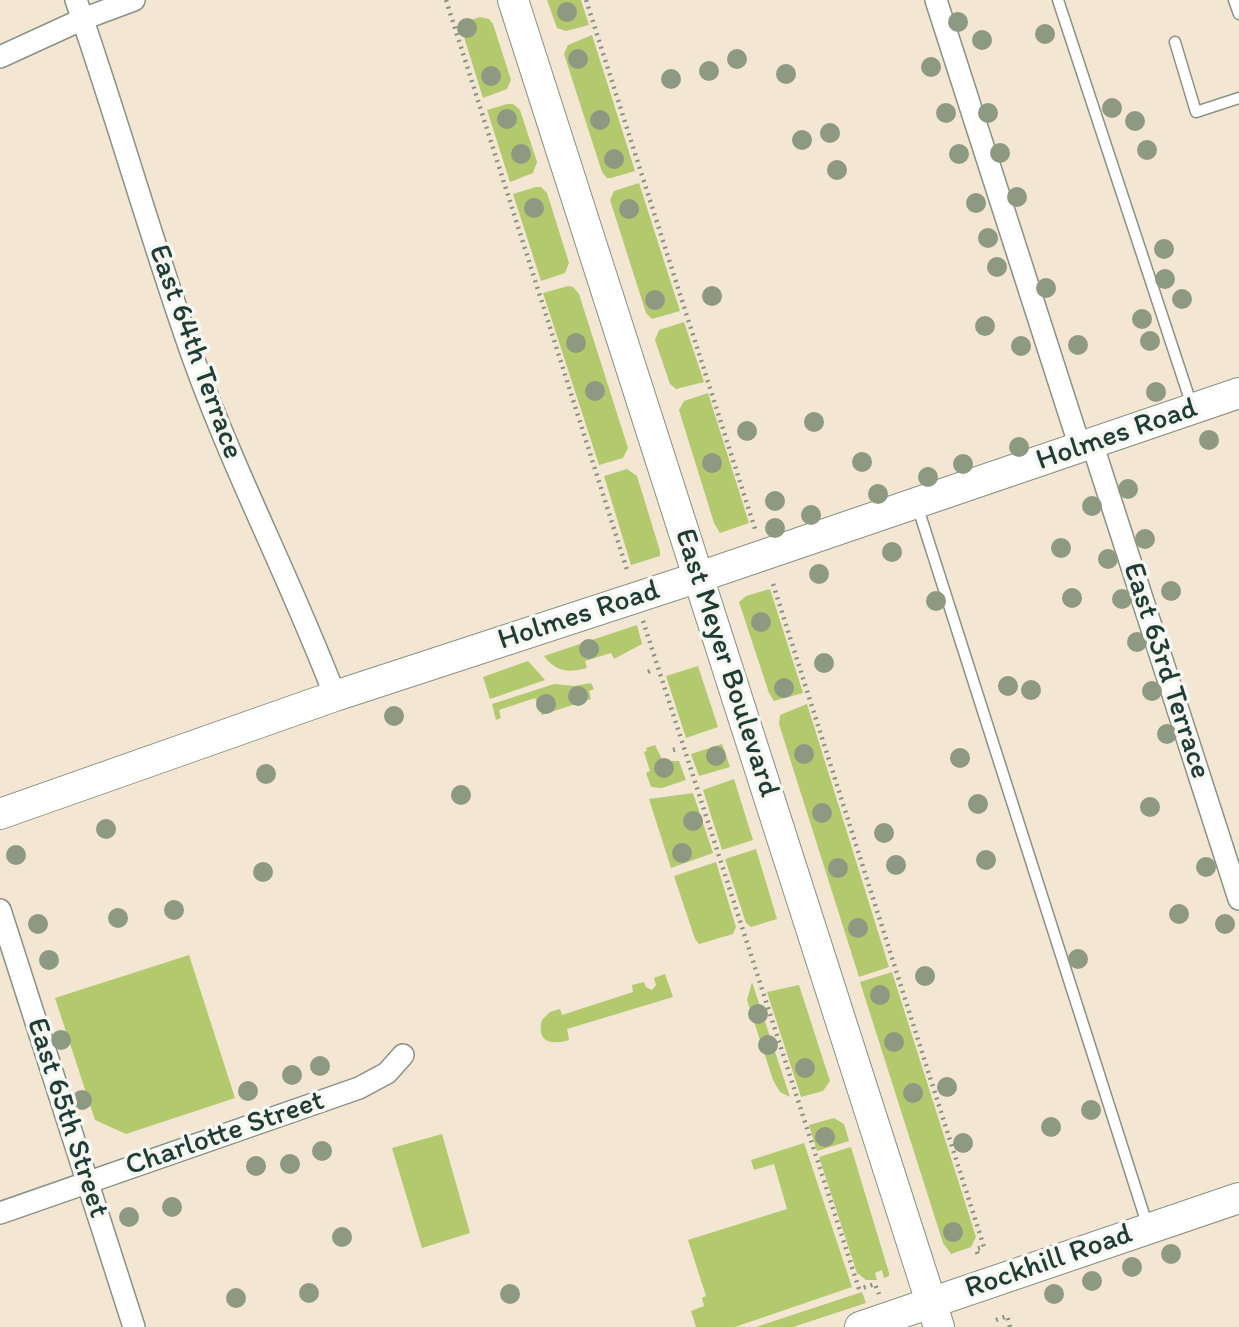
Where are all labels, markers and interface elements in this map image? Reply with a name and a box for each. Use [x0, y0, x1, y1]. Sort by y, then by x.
street label: East 64th Terrace [140, 240, 250, 464]
street label: Holmes Road [1032, 391, 1202, 479]
street label: East Meyer Boulevard [666, 524, 786, 802]
street label: East 63rd Terrace [1114, 558, 1218, 784]
street label: Holmes Road [494, 573, 664, 659]
street label: East 65th Street [18, 1014, 116, 1222]
street label: Charlotte Street [121, 1083, 329, 1185]
street label: Rockhill Road [961, 1217, 1137, 1307]

